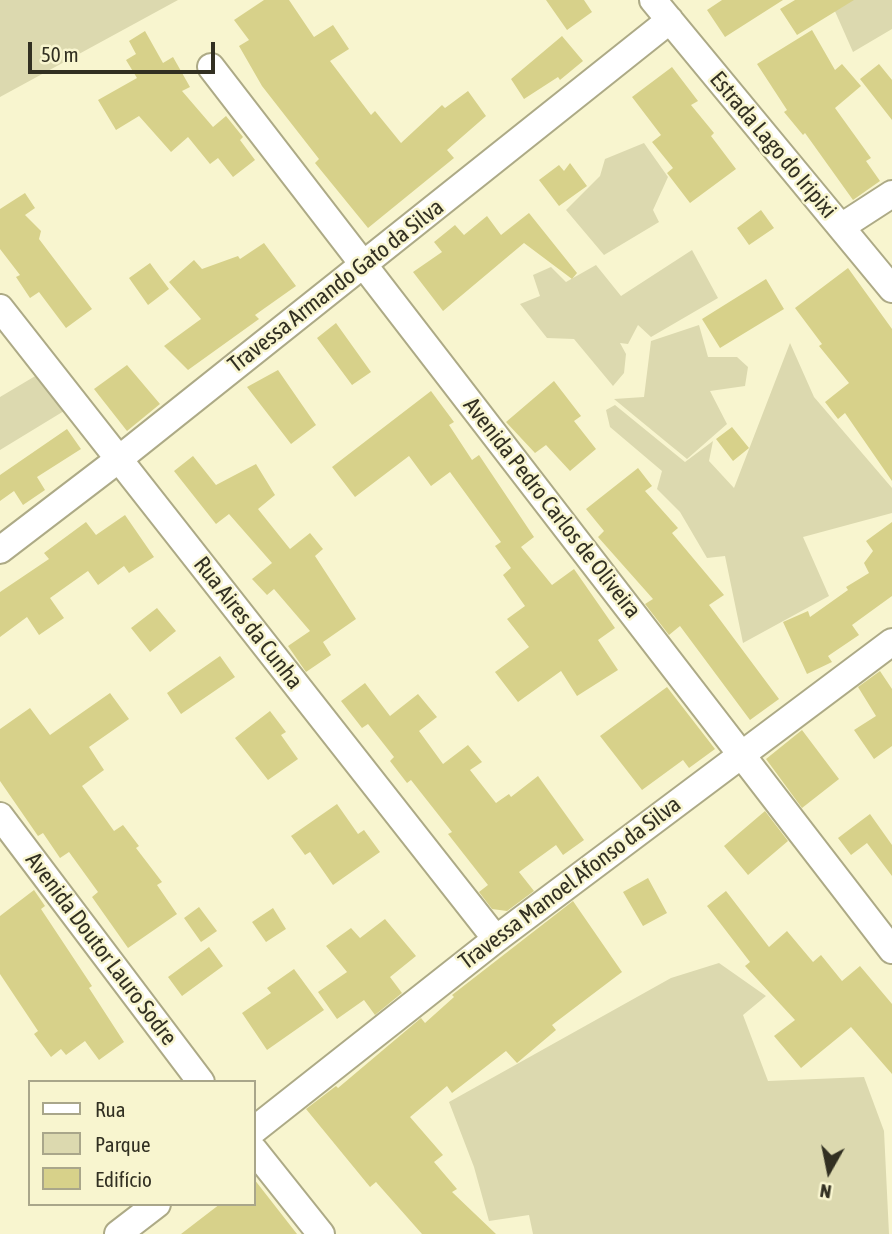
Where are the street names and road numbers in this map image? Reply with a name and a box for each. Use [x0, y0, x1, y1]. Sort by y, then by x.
street label: Estrada Lago do Iripixi [704, 66, 842, 224]
street label: Travessa Armando Gato da Silva [223, 193, 449, 379]
street label: Avenida Pedro Carlos de Oliveira [457, 392, 647, 624]
street label: Rua Aires da Cunha [188, 551, 308, 695]
street label: Travessa Manoel Afonso da Silva [454, 791, 686, 975]
street label: Avenida Doutor Lauro Sodre [20, 847, 182, 1051]

